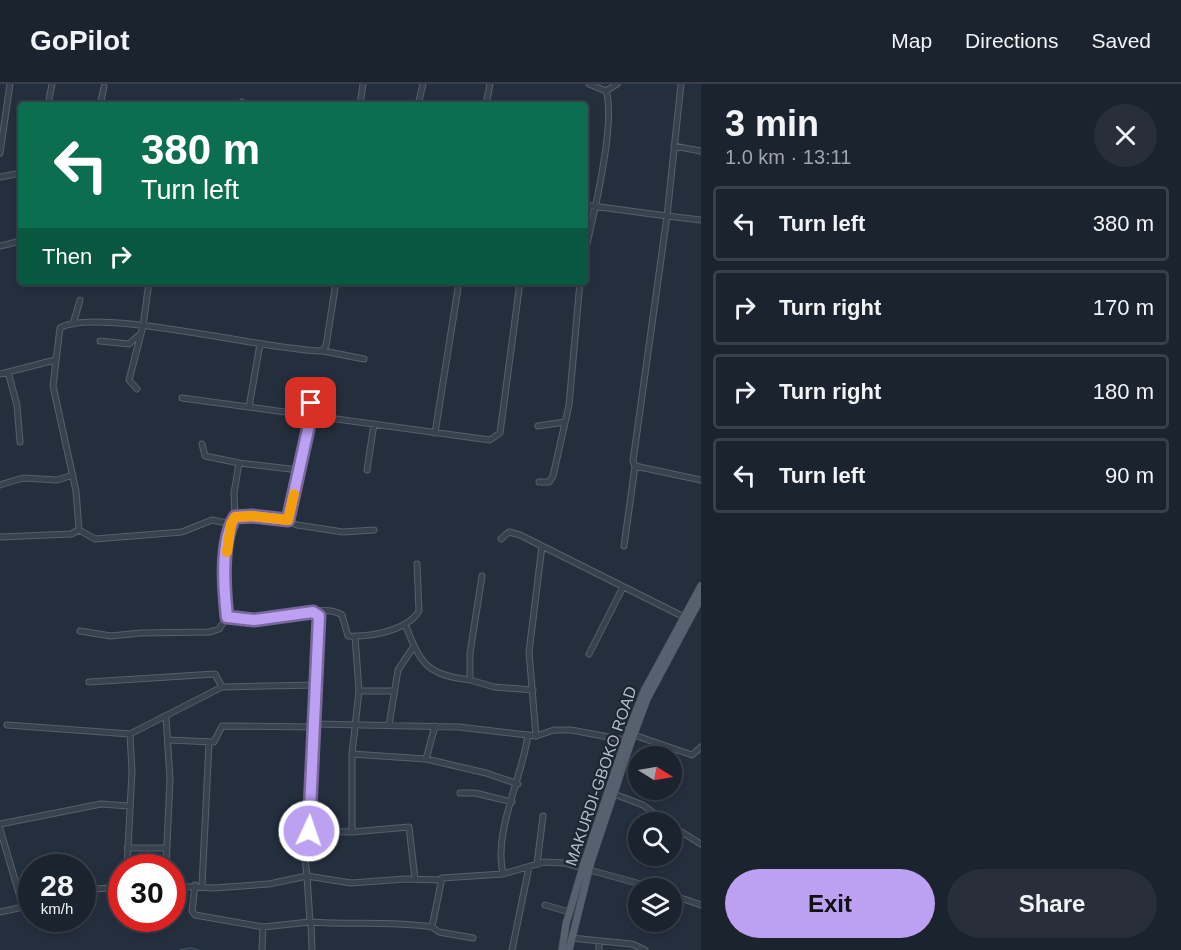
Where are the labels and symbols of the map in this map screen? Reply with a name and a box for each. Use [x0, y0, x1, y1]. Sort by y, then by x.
pin [285, 377, 336, 428]
street label: MAKURDI-GBOKO ROAD [562, 684, 640, 868]
north arrow [628, 746, 682, 800]
position arrow [277, 799, 341, 863]
speed limit sign: 30 [108, 854, 186, 932]

